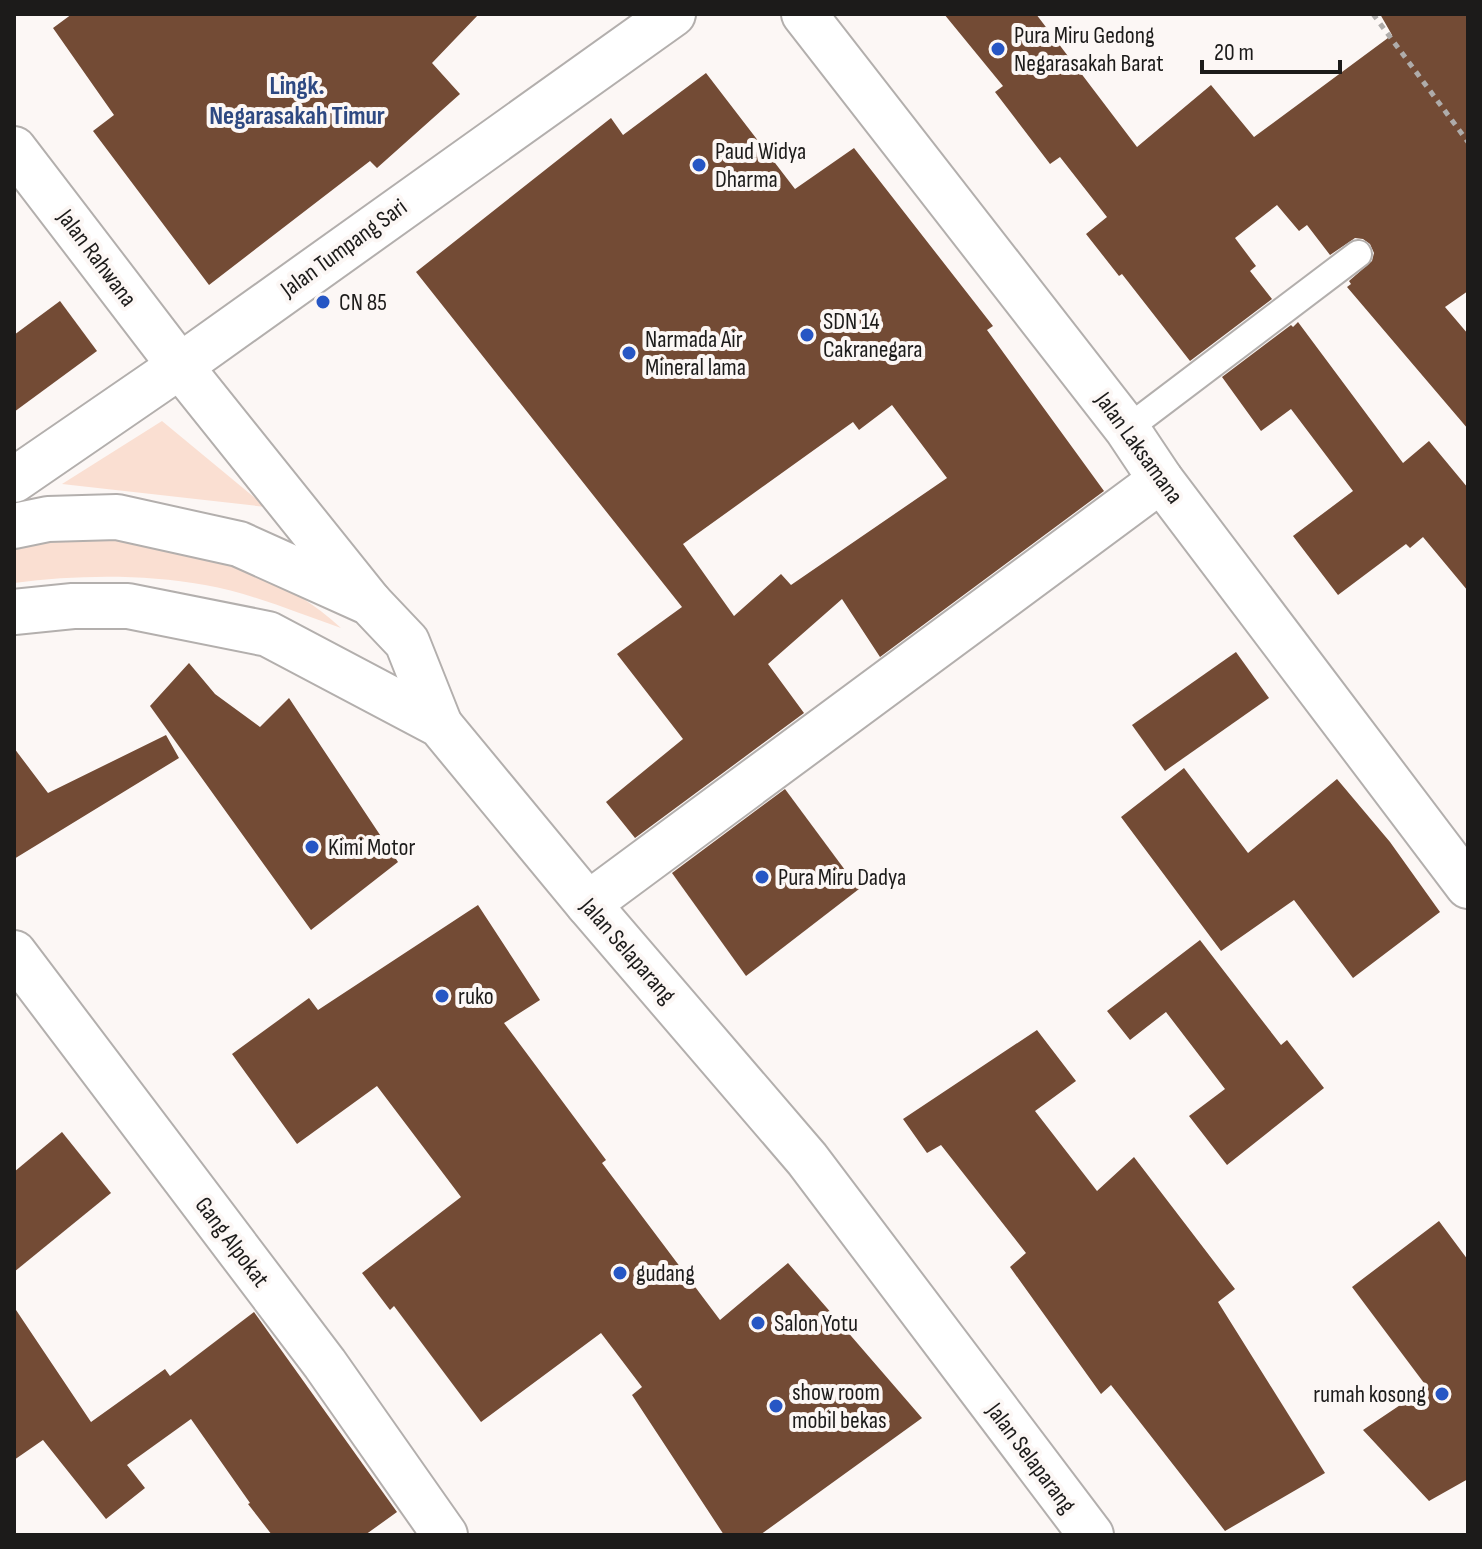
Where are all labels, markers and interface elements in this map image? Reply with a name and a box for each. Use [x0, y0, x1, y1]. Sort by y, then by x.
place label: Pura Miru Gedong Negarasakah Barat [1014, 21, 1163, 78]
scale bar [1202, 24, 1340, 74]
text: 20 m [1214, 38, 1254, 67]
marker: Pura Miru Gedong Negarasakah Barat [989, 40, 1007, 58]
district label: Lingk. Negarasakah Timur [209, 71, 385, 132]
place label: Paud Widya Dharma [715, 137, 806, 194]
marker: Paud Widya Dharma [690, 156, 708, 174]
street label: Jalan Tumpang Sari [274, 192, 413, 304]
street label: Jalan Rahwana [50, 203, 143, 312]
place label: CN 85 [339, 288, 387, 317]
marker: CN 85 [314, 293, 332, 311]
place label: SDN 14 Cakranegara [823, 307, 923, 364]
place label: Narmada Air Mineral lama [645, 325, 746, 382]
marker: SDN 14 Cakranegara [798, 326, 816, 344]
marker: Narmada Air Mineral lama [620, 344, 638, 362]
street label: Jalan Laksamana [1088, 386, 1189, 509]
place label: Kimi Motor [328, 833, 415, 862]
marker: Kimi Motor [303, 838, 321, 856]
place label: Pura Miru Dadya [778, 863, 906, 892]
marker: Pura Miru Dadya [753, 868, 771, 886]
street label: Jalan Selaparang [574, 892, 682, 1010]
place label: ruko [458, 982, 494, 1011]
marker: ruko [433, 987, 451, 1005]
street label: Gang Alpokat [189, 1191, 275, 1293]
place label: gudang [636, 1259, 695, 1288]
marker: gudang [611, 1264, 629, 1282]
place label: Salon Yotu [774, 1309, 858, 1338]
marker: Salon Yotu [749, 1314, 767, 1332]
place label: show room mobil bekas [792, 1378, 887, 1435]
place label: rumah kosong [1313, 1380, 1426, 1409]
marker: rumah kosong [1433, 1385, 1451, 1403]
street label: Jalan Selaparang [980, 1396, 1082, 1519]
marker: show room mobil bekas [767, 1397, 785, 1415]

